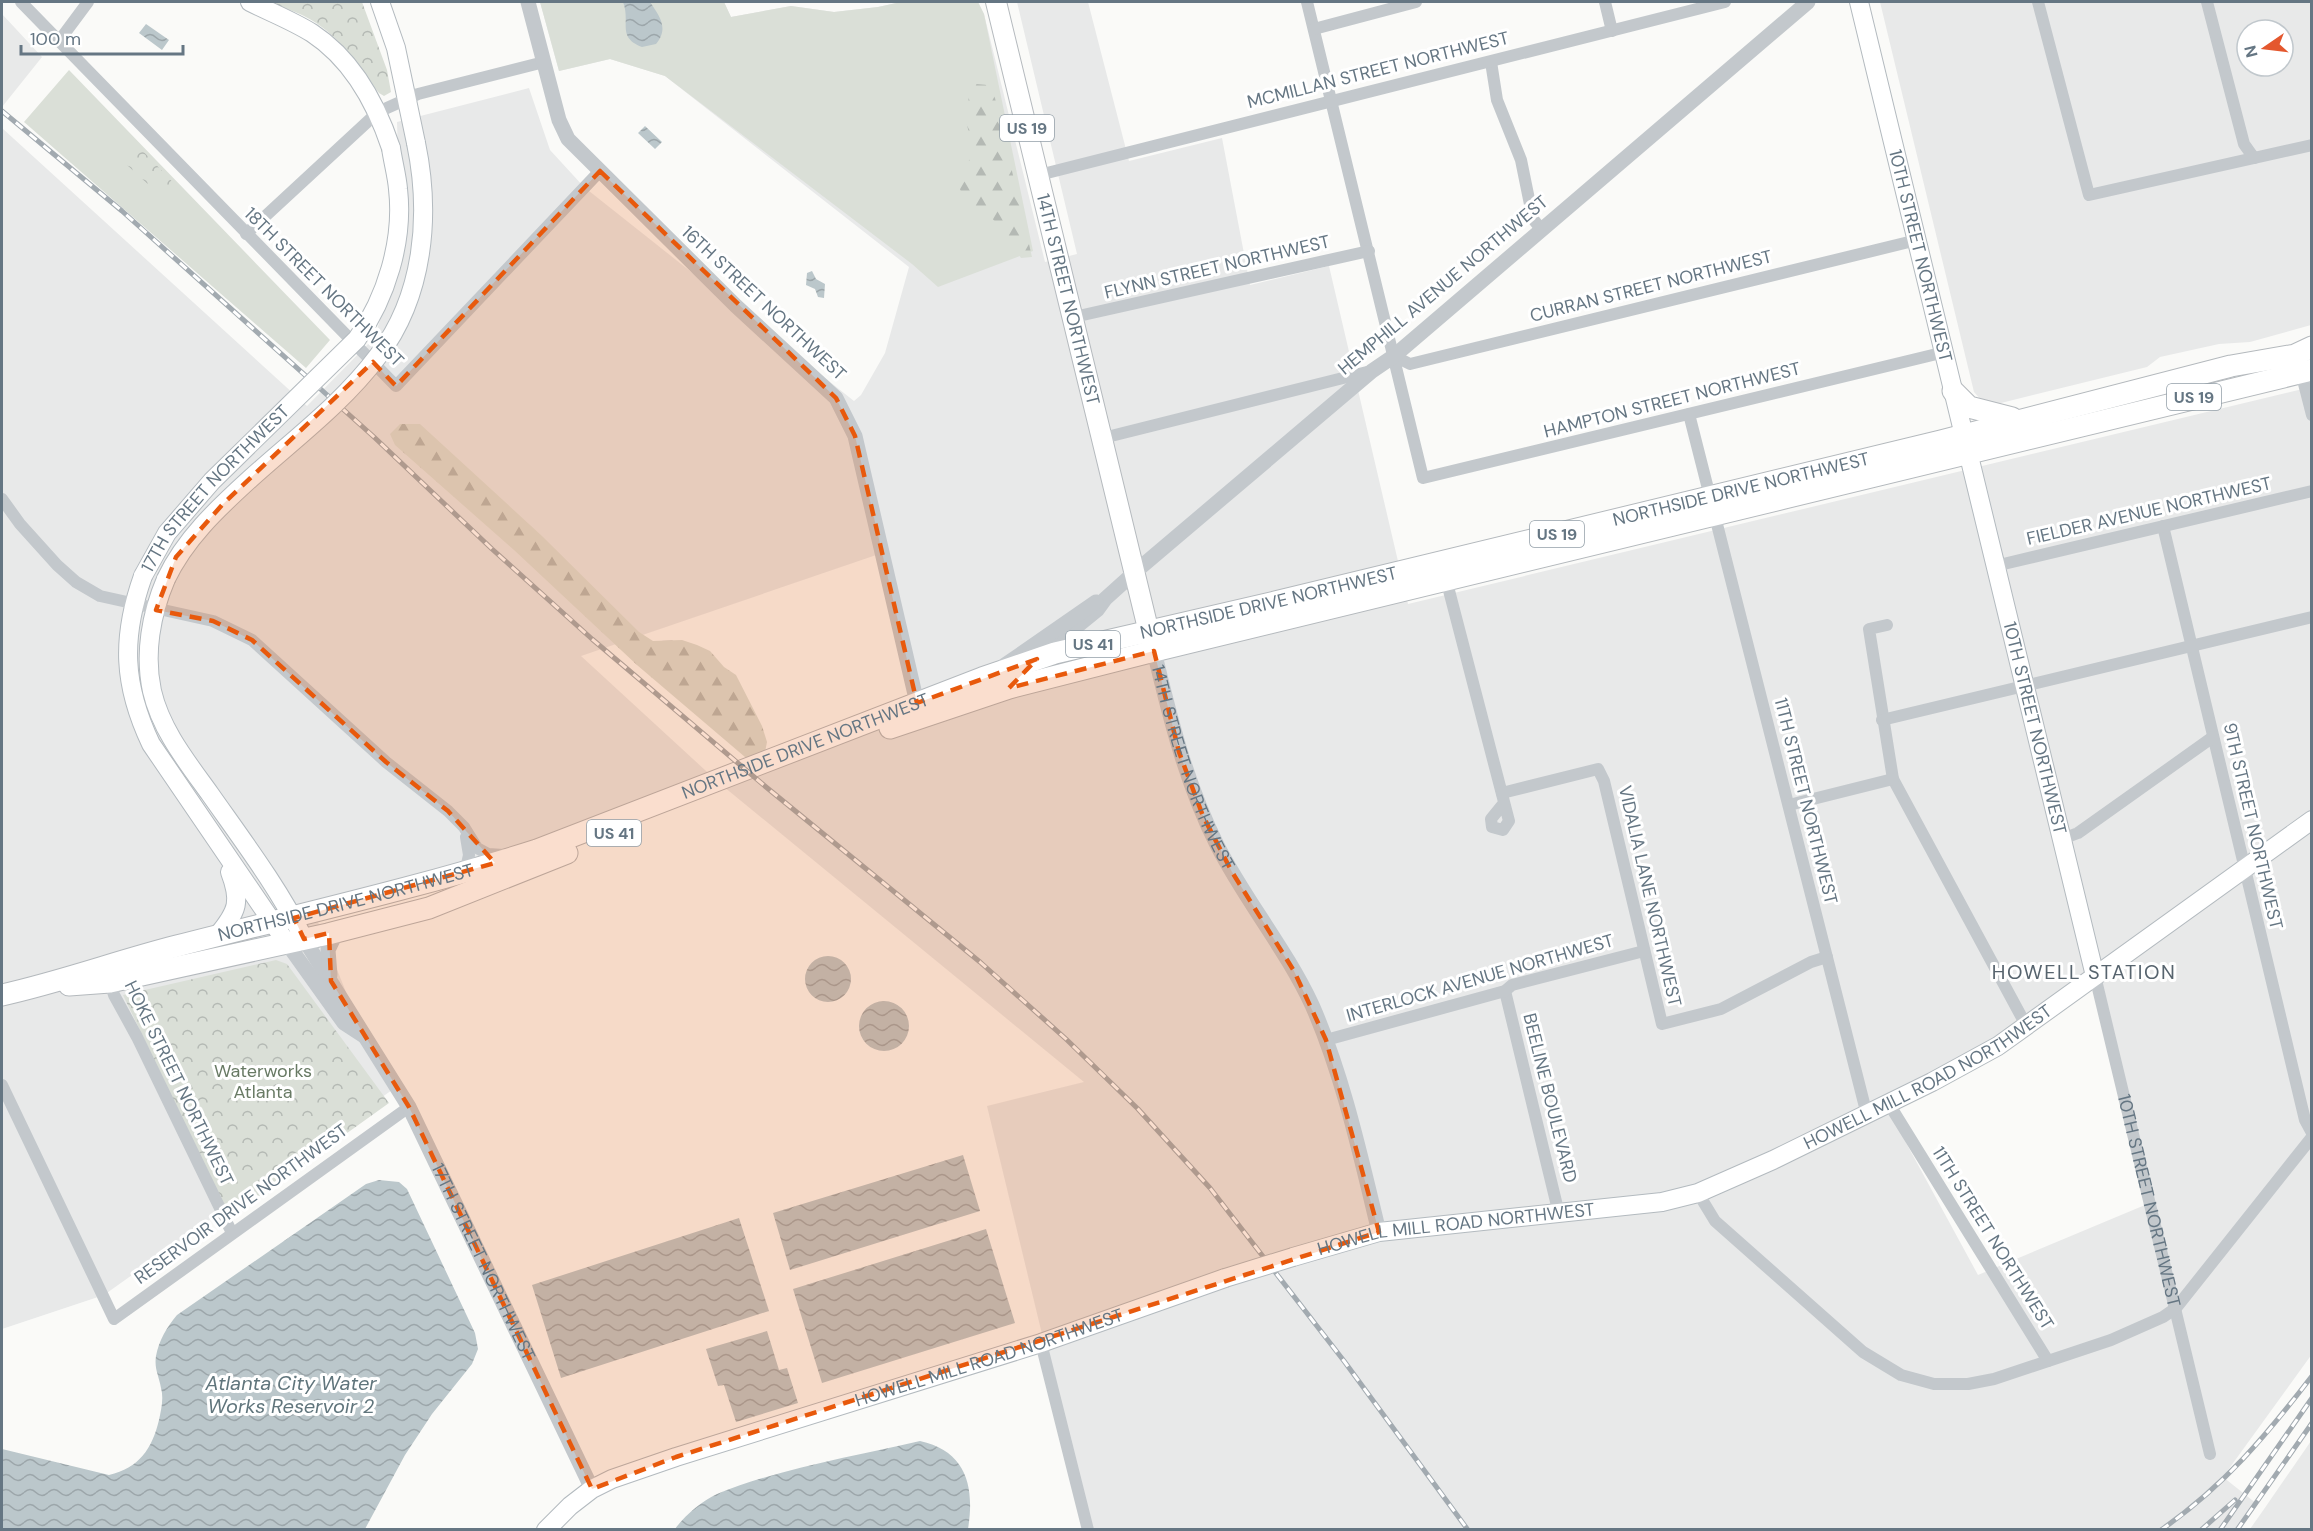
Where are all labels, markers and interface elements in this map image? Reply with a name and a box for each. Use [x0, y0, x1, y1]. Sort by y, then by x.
scale bar [21, 18, 183, 56]
north arrow [2235, 18, 2295, 78]
street label: MCMILLAN STREET NORTHWEST [1245, 26, 1511, 114]
text: 100 m [30, 27, 81, 51]
text: N [2239, 43, 2263, 60]
road number: US 19 [1000, 115, 1054, 141]
street label: 10TH STREET NORTHWEST [1883, 147, 1958, 364]
street label: HEMPHILL AVENUE NORTHWEST [1333, 190, 1553, 380]
street label: 14TH STREET NORTHWEST [1031, 191, 1105, 407]
street label: 18TH STREET NORTHWEST [239, 202, 409, 372]
street label: 16TH STREET NORTHWEST [677, 220, 851, 386]
street label: FLYNN STREET NORTHWEST [1102, 229, 1332, 305]
street label: CURRAN STREET NORTHWEST [1527, 244, 1775, 328]
street label: HAMPTON STREET NORTHWEST [1541, 356, 1803, 444]
road number: US 19 [2167, 384, 2221, 410]
street label: 17TH STREET NORTHWEST [135, 400, 295, 577]
street label: NORTHSIDE DRIVE NORTHWEST [1610, 447, 1872, 532]
street label: FIELDER AVENUE NORTHWEST [2024, 471, 2274, 551]
road number: US 19 [1530, 521, 1584, 547]
street label: NORTHSIDE DRIVE NORTHWEST [1138, 561, 1399, 645]
street label: 10TH STREET NORTHWEST [1998, 619, 2072, 837]
road number: US 41 [1066, 631, 1120, 657]
street label: 14TH STREET NORTHWEST [1146, 663, 1240, 874]
street label: NORTHSIDE DRIVE NORTHWEST [678, 688, 932, 805]
street label: 11TH STREET NORTHWEST [1769, 695, 1843, 907]
street label: 9TH STREET NORTHWEST [2218, 720, 2288, 932]
street label: VIDALIA LANE NORTHWEST [1613, 783, 1687, 1009]
road number: US 41 [587, 820, 641, 846]
street label: NORTHSIDE DRIVE NORTHWEST [215, 858, 476, 947]
street label: INTERLOCK AVENUE NORTHWEST [1344, 928, 1616, 1028]
district label: HOWELL STATION [1992, 959, 2176, 985]
street label: HOKE STREET NORTHWEST [119, 977, 239, 1189]
street label: HOWELL MILL ROAD NORTHWEST [1800, 999, 2057, 1155]
street label: BEELINE BOULEVARD [1517, 1011, 1583, 1185]
park label: Waterworks Atlanta [214, 1059, 312, 1104]
street label: 10TH STREET NORTHWEST [2112, 1092, 2186, 1309]
street label: RESERVOIR DRIVE NORTHWEST [129, 1118, 353, 1290]
street label: 11TH STREET NORTHWEST [1927, 1142, 2059, 1334]
street label: 17TH STREET NORTHWEST [426, 1159, 541, 1365]
street label: HOWELL MILL ROAD NORTHWEST [1314, 1197, 1596, 1261]
street label: HOWELL MILL ROAD NORTHWEST [852, 1303, 1126, 1412]
water label: Atlanta City Water Works Reservoir 2 [204, 1370, 377, 1419]

